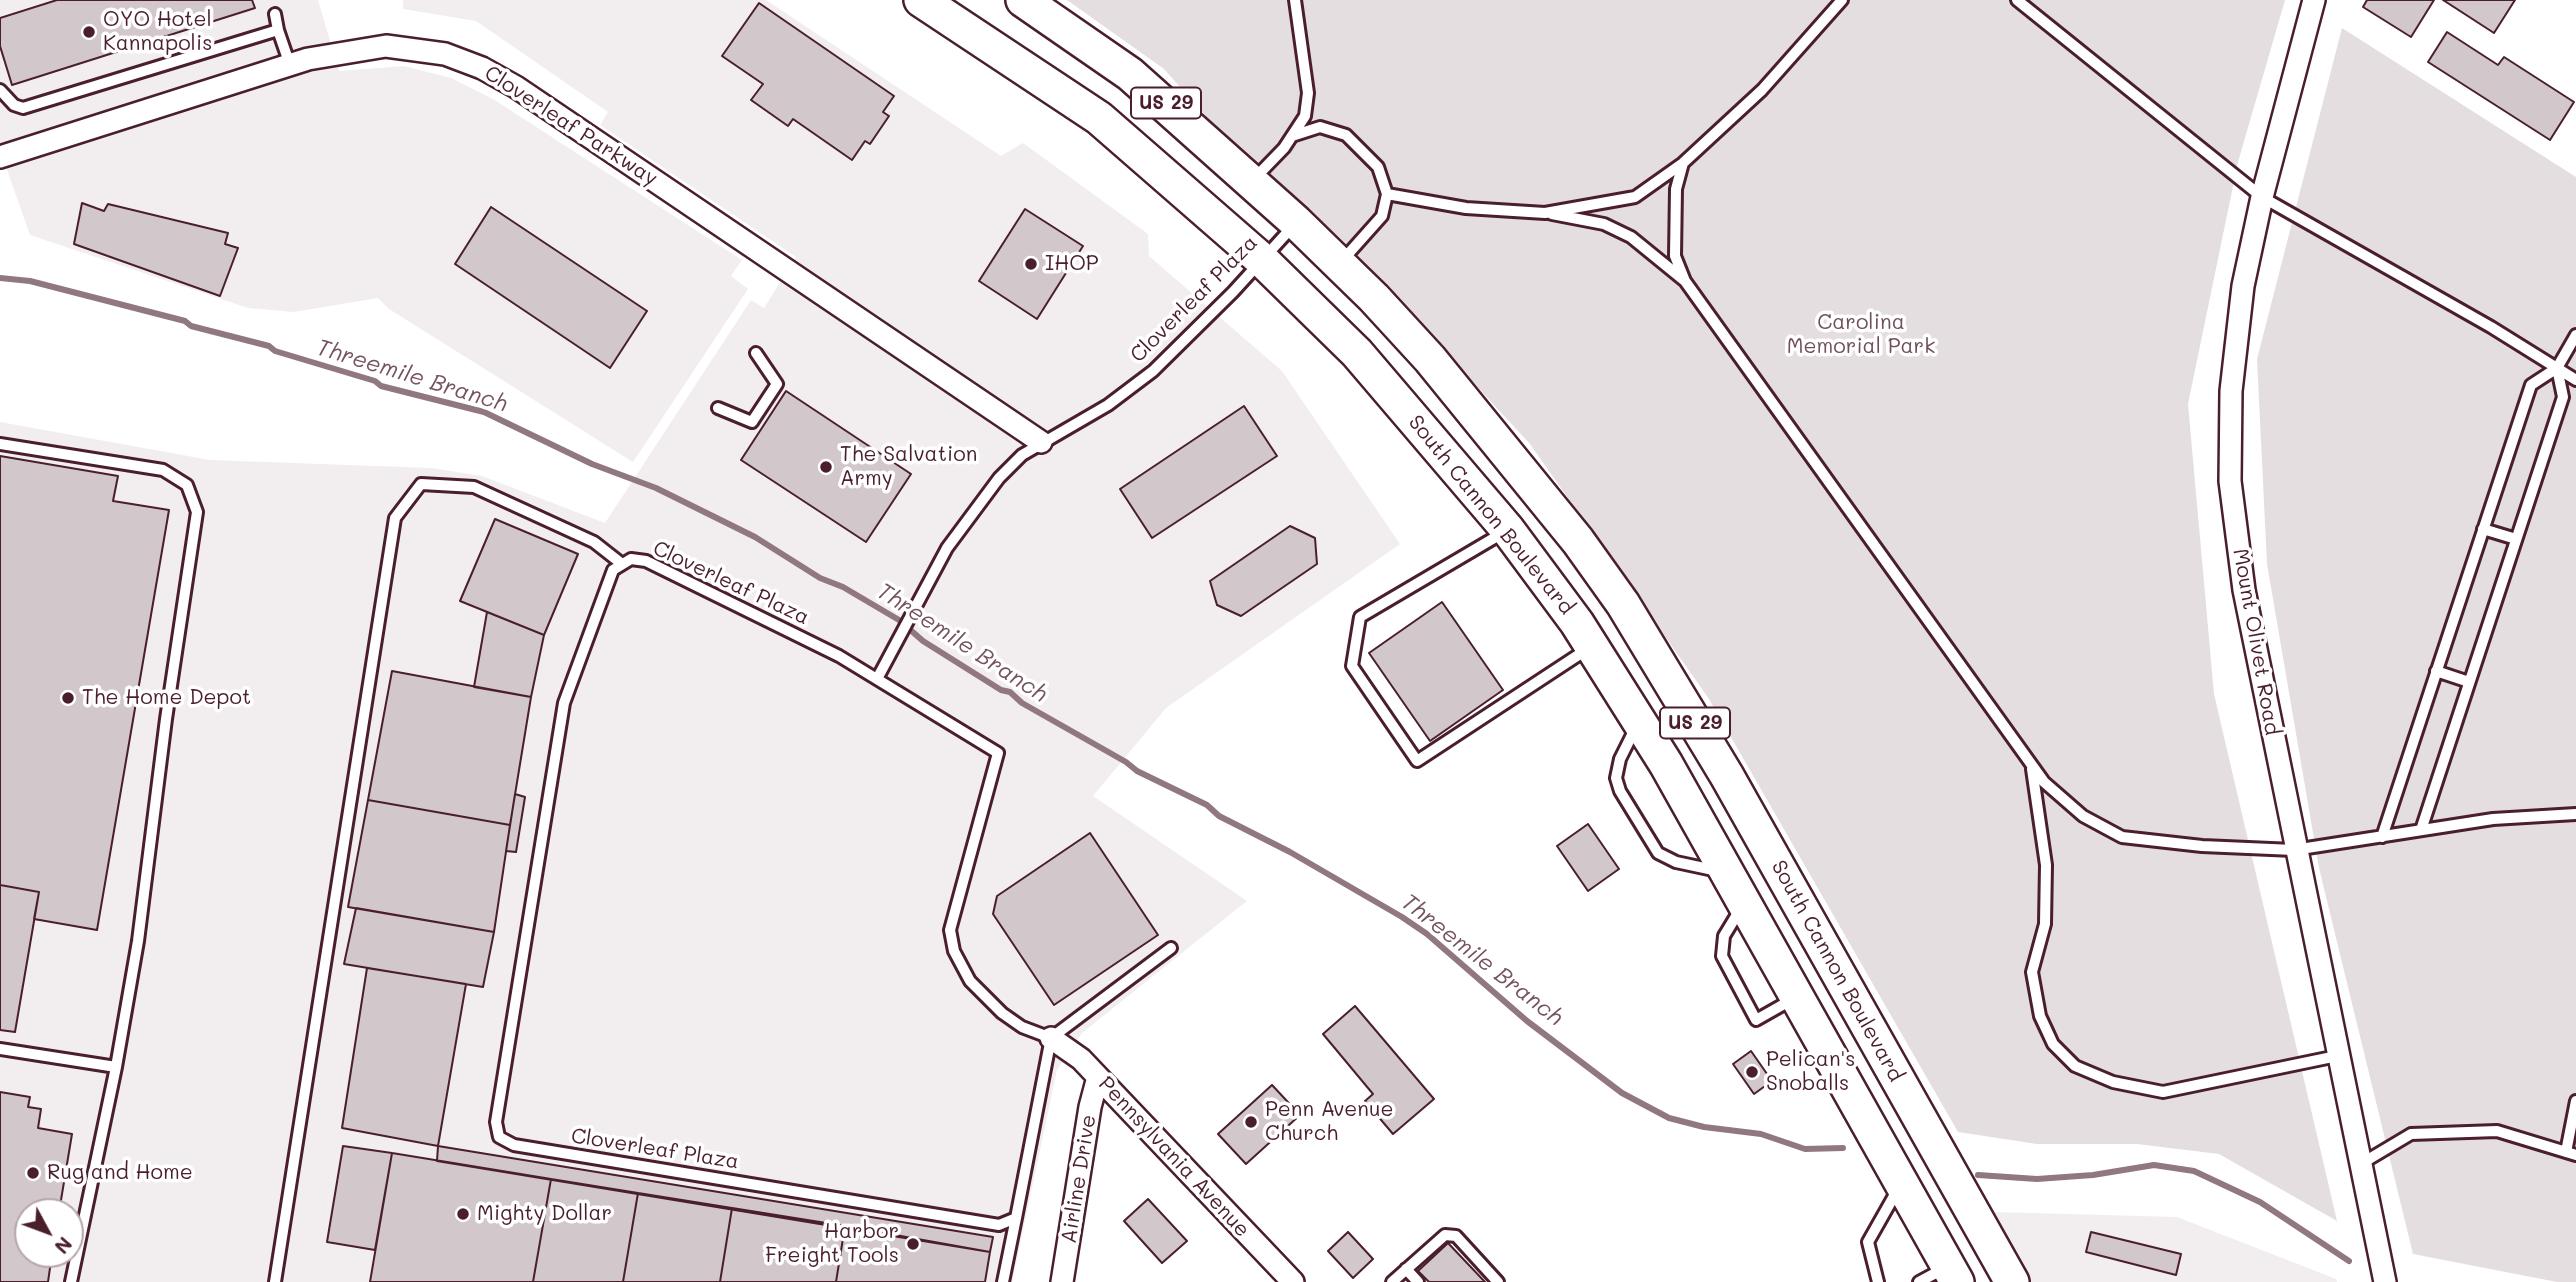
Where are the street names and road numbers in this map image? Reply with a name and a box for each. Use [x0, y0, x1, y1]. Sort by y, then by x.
street label: Cloverleaf Parkway [480, 61, 662, 191]
road number: US 29 [1131, 88, 1201, 118]
street label: Cloverleaf Plaza [1125, 230, 1263, 368]
street label: South Cannon Boulevard [1403, 410, 1579, 620]
street label: Cloverleaf Plaza [649, 536, 813, 630]
street label: Mount Olivet Road [2227, 547, 2285, 737]
road number: US 29 [1660, 708, 1730, 738]
street label: South Cannon Boulevard [1766, 856, 1908, 1086]
street label: Pennsylvania Avenue [1093, 1072, 1255, 1242]
street label: Airline Drive [1056, 1113, 1102, 1245]
street label: Cloverleaf Plaza [569, 1123, 741, 1175]

